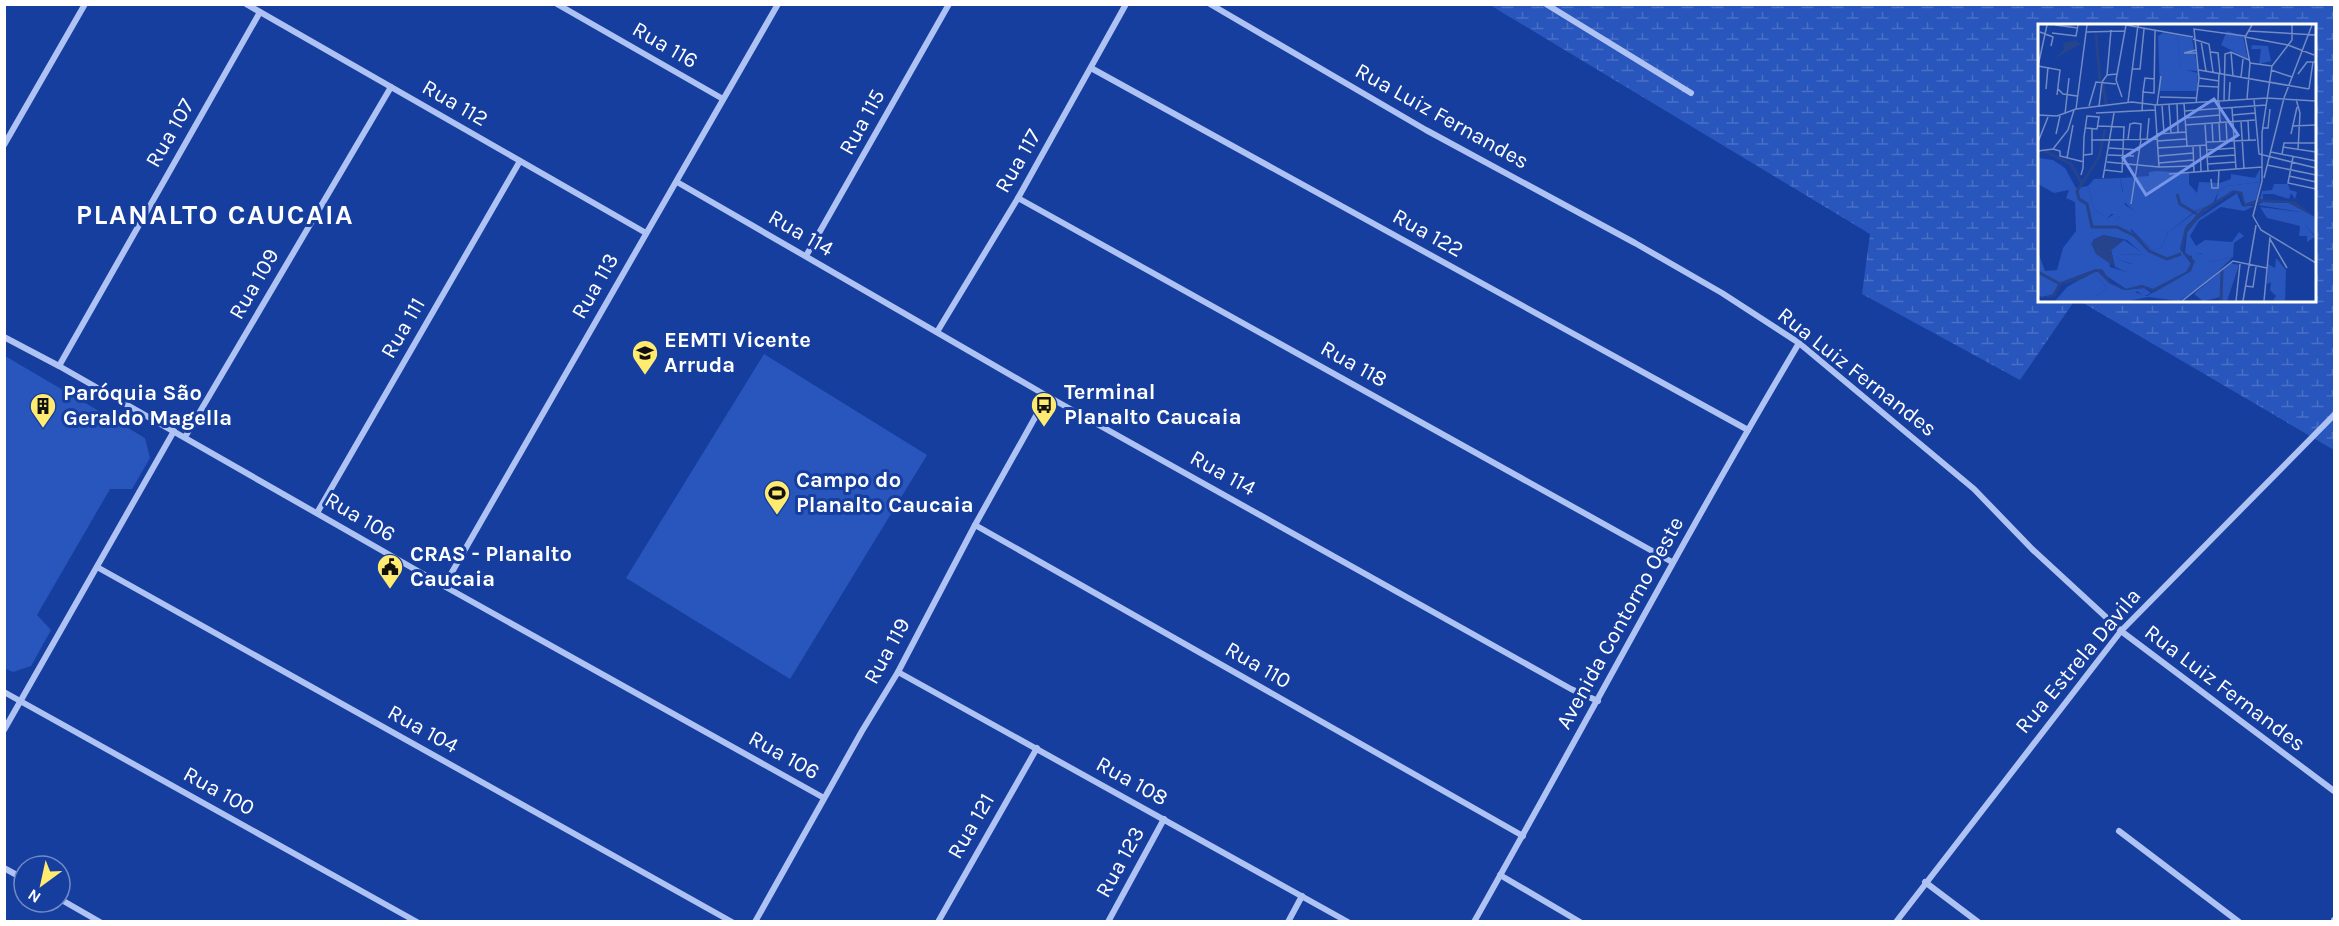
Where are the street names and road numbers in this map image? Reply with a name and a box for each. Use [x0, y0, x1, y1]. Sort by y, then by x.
street label: Rua 116 [628, 16, 702, 74]
street label: Rua Luiz Fernandes [1351, 57, 1533, 175]
street label: Rua 112 [418, 74, 492, 132]
street label: Rua 115 [833, 85, 891, 159]
street label: Rua 107 [140, 94, 200, 172]
street label: Rua 117 [989, 125, 1047, 197]
street label: Rua 122 [1388, 203, 1468, 263]
street label: Rua 114 [764, 204, 838, 262]
street label: Rua 109 [223, 244, 285, 324]
street label: Rua 113 [566, 248, 624, 324]
street label: Rua 111 [375, 293, 431, 363]
street label: Rua Luiz Fernandes [1772, 302, 1942, 442]
street label: Rua 118 [1316, 335, 1392, 393]
street label: Rua 114 [1186, 444, 1260, 502]
street label: Rua 106 [320, 486, 400, 548]
street label: Avenida Contorno Oeste [1551, 512, 1689, 734]
street label: Rua Estrela Davila [2010, 583, 2146, 739]
street label: Rua 119 [858, 613, 916, 689]
street label: Rua Luiz Fernandes [2139, 619, 2311, 757]
street label: Rua 110 [1220, 636, 1296, 694]
street label: Rua 104 [383, 699, 463, 759]
street label: Rua 106 [744, 725, 824, 785]
street label: Rua 108 [1092, 751, 1172, 811]
street label: Rua 100 [179, 761, 259, 821]
street label: Rua 121 [942, 789, 1000, 863]
street label: Rua 123 [1090, 822, 1150, 902]

